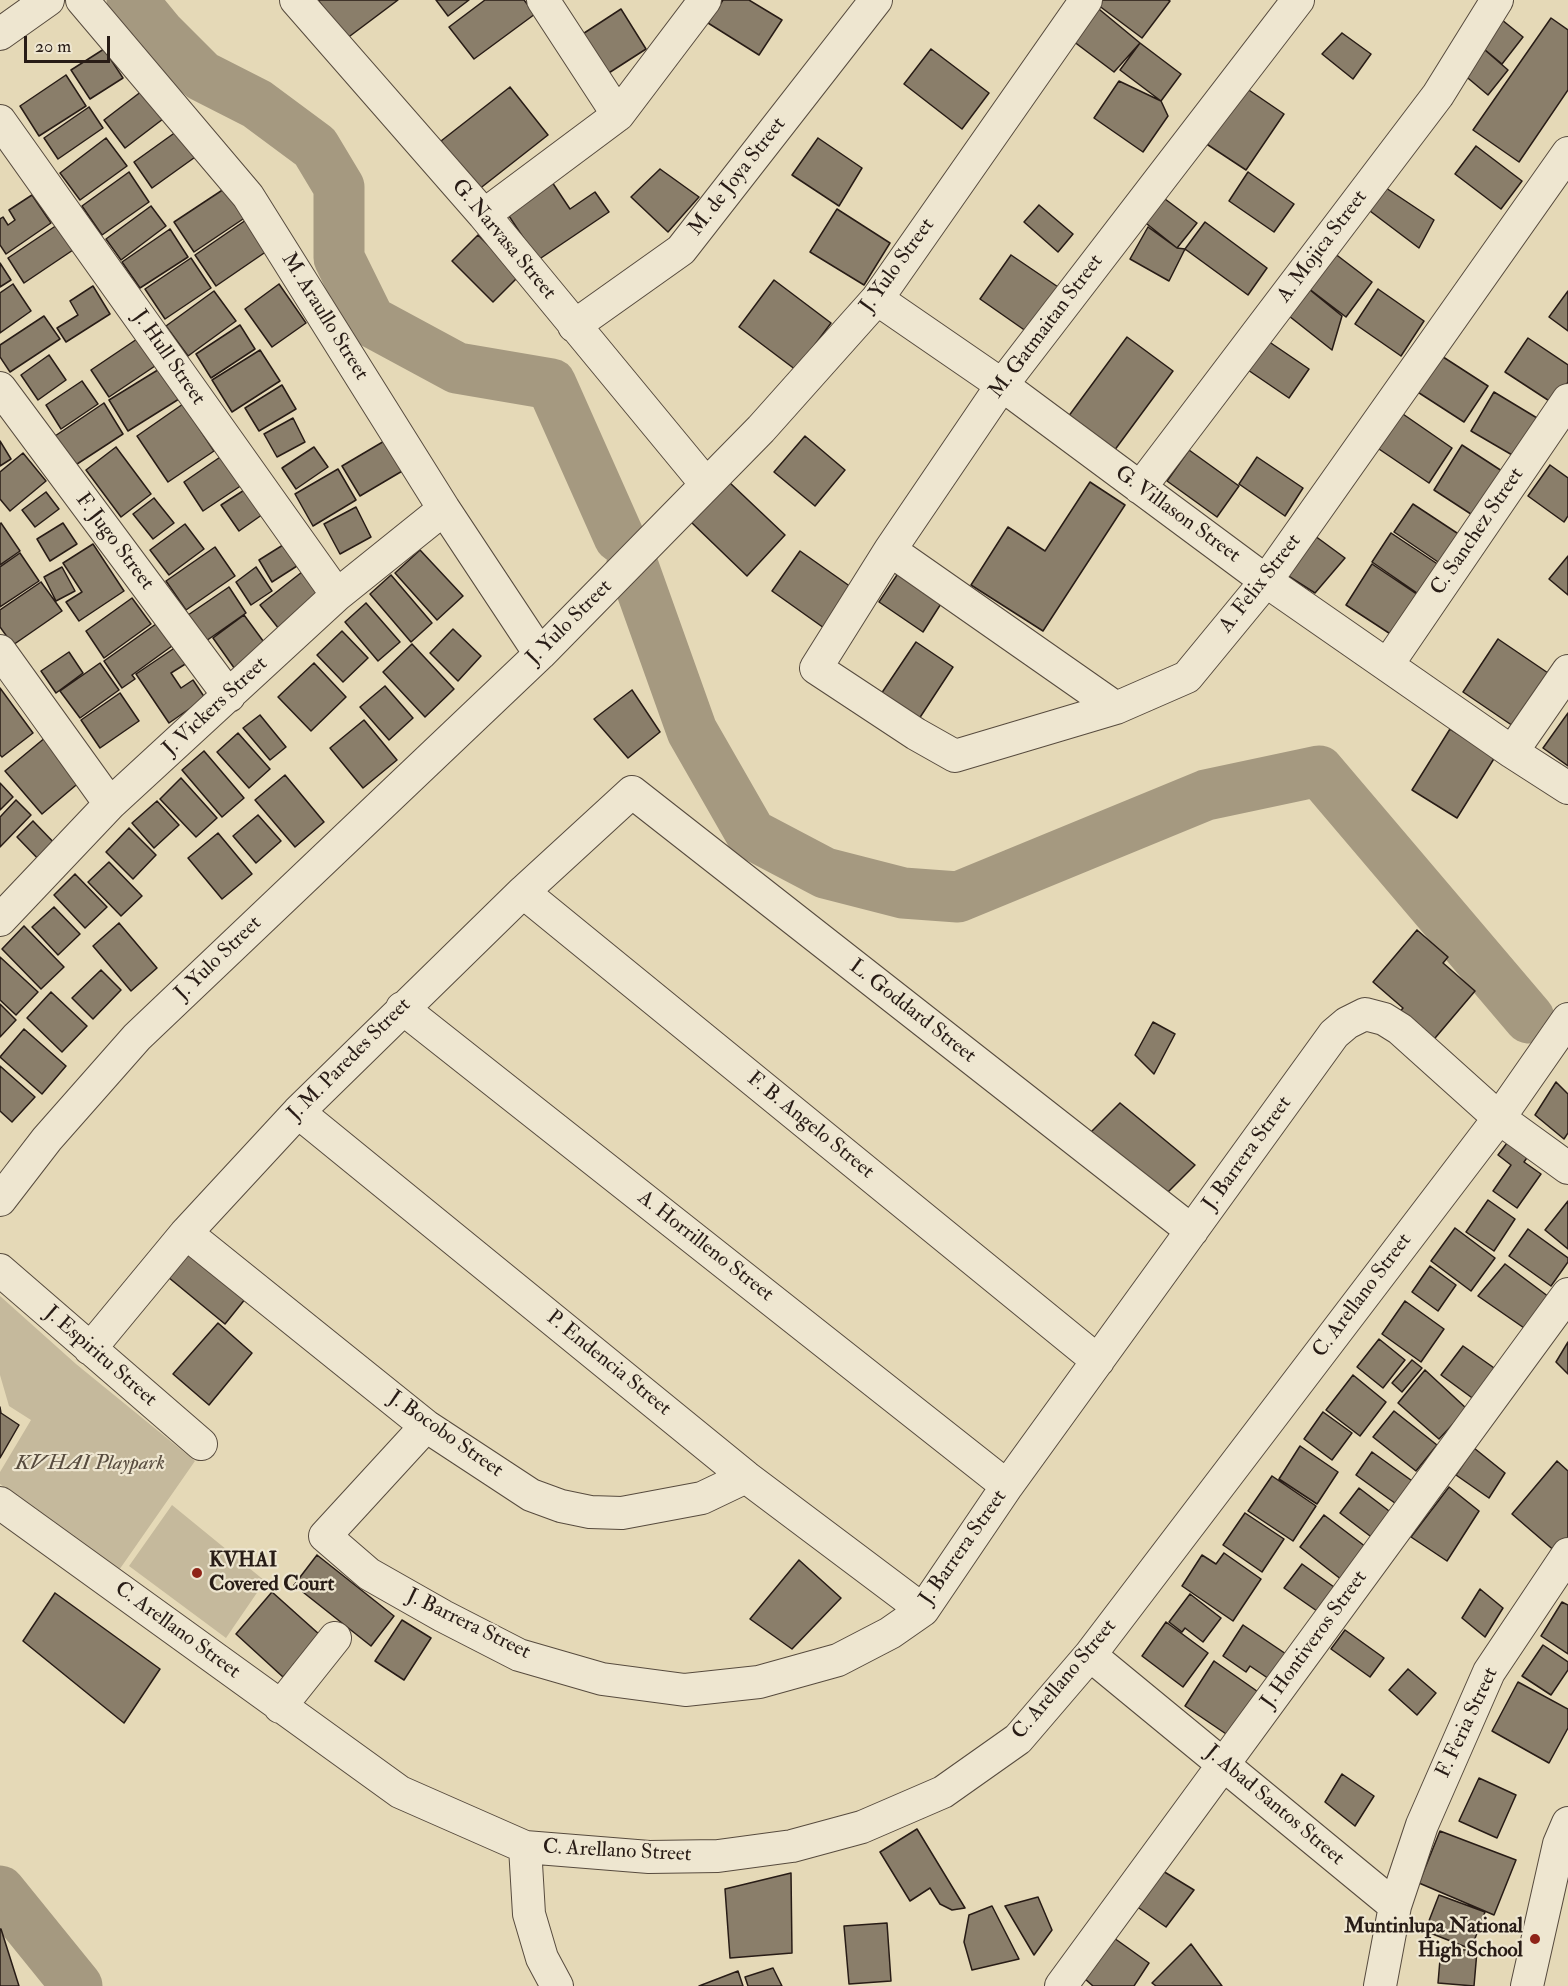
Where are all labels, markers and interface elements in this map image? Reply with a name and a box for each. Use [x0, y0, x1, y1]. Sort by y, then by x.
scale bar [27, 24, 112, 62]
text: 20 m [35, 35, 71, 58]
street label: M. de Joya Street [684, 113, 792, 241]
street label: G. Narvasa Street [445, 175, 561, 305]
street label: A. Mojica Street [1273, 186, 1373, 308]
street label: J. Yulo Street [855, 214, 941, 318]
street label: M. Araullo Street [275, 249, 373, 385]
street label: M. Gatmaitan Street [985, 250, 1109, 404]
street label: J. Hull Street [126, 306, 210, 410]
street label: G. Villason Street [1109, 461, 1245, 569]
street label: C. Sanchez Street [1426, 463, 1530, 601]
street label: F. Jugo Street [69, 489, 159, 595]
street label: A. Felix Street [1215, 530, 1307, 638]
street label: J. Yulo Street [522, 575, 618, 671]
street label: J. Vickers Street [158, 652, 274, 762]
street label: J. Yulo Street [170, 912, 268, 1006]
street label: L. Goddard Street [844, 955, 980, 1069]
street label: J. M. Paredes Street [283, 993, 417, 1127]
street label: F. B. Angelo Street [741, 1067, 879, 1185]
street label: J. Barrera Street [1198, 1092, 1298, 1216]
street label: A. Horrilleno Street [632, 1186, 778, 1308]
street label: C. Arellano Street [1308, 1229, 1418, 1363]
street label: J. Espiritu Street [39, 1301, 161, 1413]
street label: P. Endencia Street [541, 1306, 675, 1422]
street label: J. Bocobo Street [383, 1386, 507, 1484]
park label: KVHAI Playpark [15, 1451, 165, 1477]
street label: J. Barrera Street [915, 1486, 1013, 1610]
place label: KVHAI Covered Court [209, 1548, 334, 1598]
marker: KVHAI Covered Court [190, 1566, 204, 1580]
street label: J. Hontiveros Street [1257, 1566, 1373, 1714]
street label: C. Arellano Street [109, 1577, 245, 1685]
street label: J. Barrera Street [402, 1584, 534, 1666]
street label: C. Arellano Street [1007, 1615, 1123, 1745]
street label: F. Feria Street [1431, 1664, 1505, 1782]
street label: J. Abad Santos Street [1199, 1741, 1349, 1871]
street label: C. Arellano Street [542, 1836, 692, 1868]
place label: Muntinlupa National High School [1344, 1914, 1523, 1964]
marker: Muntinlupa National High School [1528, 1932, 1542, 1946]

